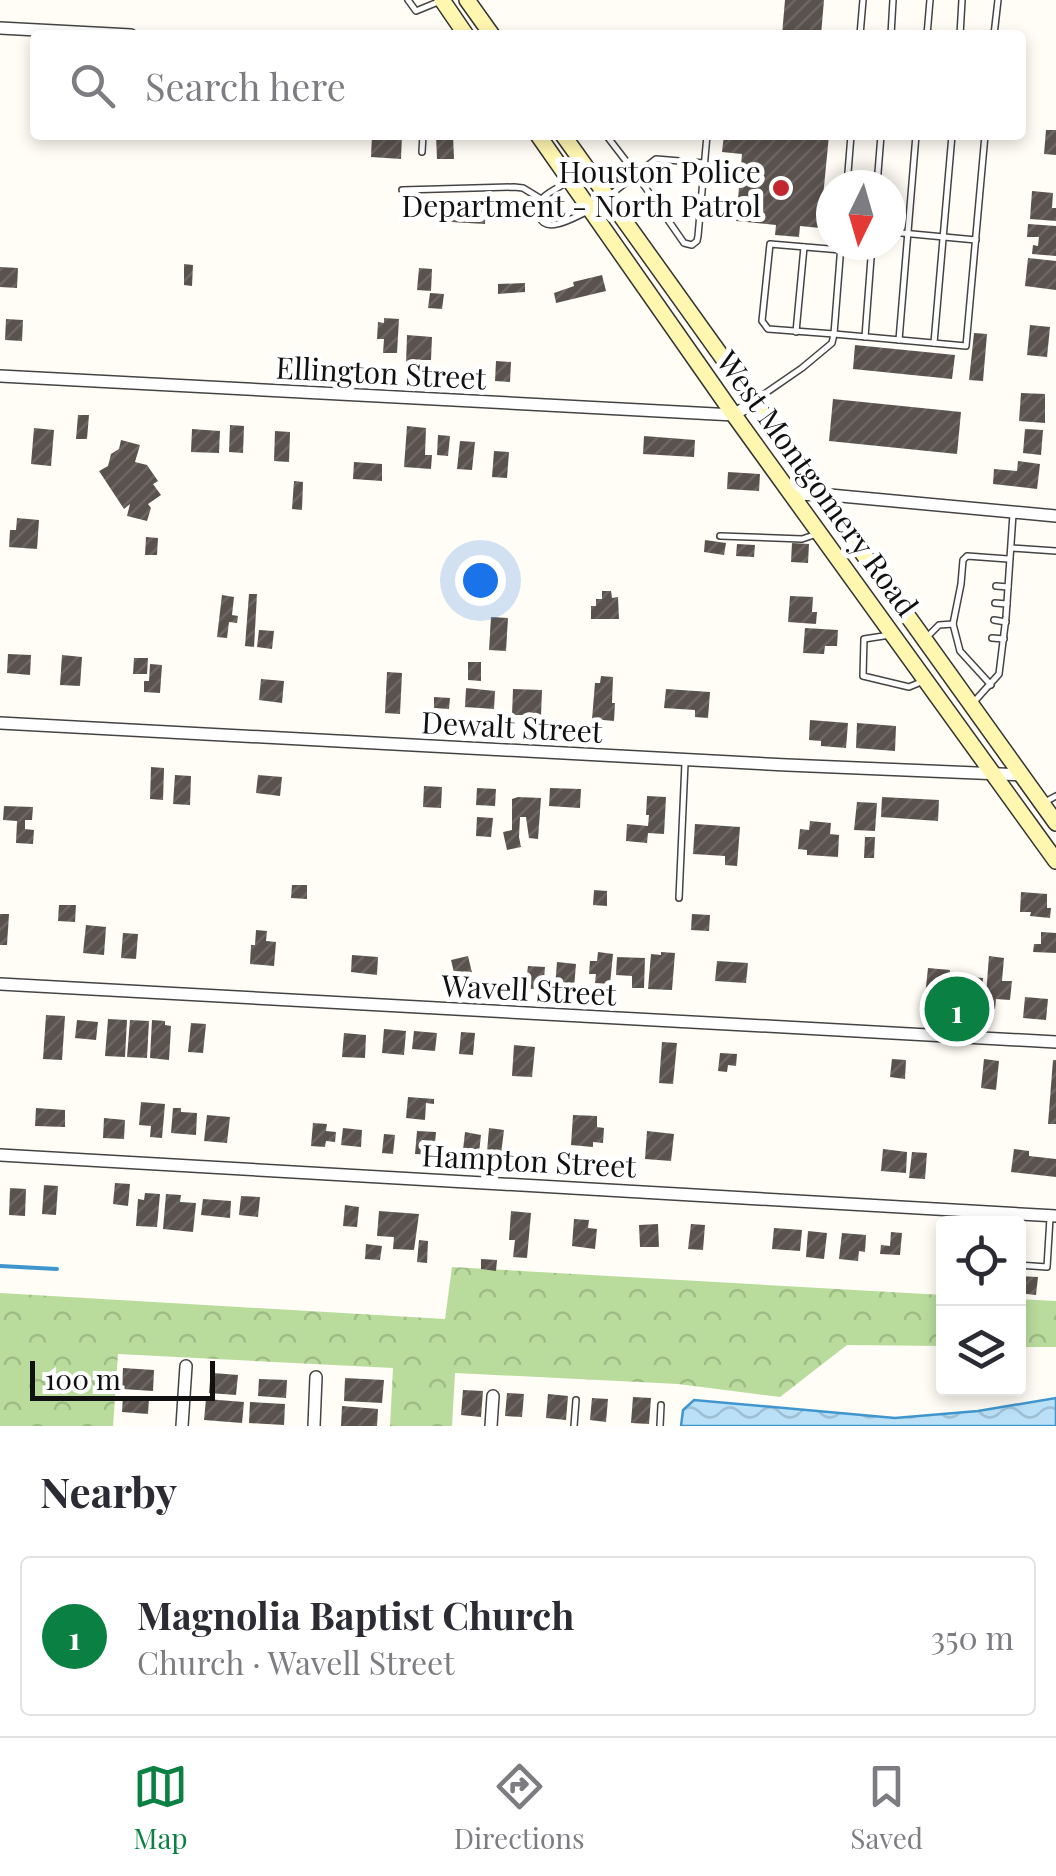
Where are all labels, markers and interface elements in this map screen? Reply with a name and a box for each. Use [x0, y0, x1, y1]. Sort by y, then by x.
search box [30, 30, 1026, 140]
icon: search [65, 58, 120, 113]
text: Search here [145, 60, 346, 111]
place label: Houston Police Department - North Patrol [402, 151, 761, 225]
north arrow [816, 170, 906, 260]
marker: Houston Police Department - North Patrol [770, 177, 792, 199]
street label: West Montgomery Road [708, 342, 928, 624]
street label: Ellington Street [275, 347, 488, 398]
your location [455, 555, 506, 606]
street label: Dewalt Street [420, 701, 604, 751]
street label: Wavell Street [439, 964, 618, 1014]
pin: 1 [924, 972, 990, 1046]
street label: Hampton Street [421, 1134, 638, 1186]
map controls [936, 1216, 1026, 1396]
button: locate [936, 1216, 1026, 1306]
button: layers [936, 1306, 1026, 1396]
scale bar [30, 1356, 215, 1400]
text: 100 m [45, 1360, 121, 1397]
text: Nearby [40, 1463, 177, 1519]
text: Magnolia Baptist Church [137, 1589, 574, 1640]
text: 1 [68, 1615, 81, 1658]
text: 350 m [931, 1615, 1014, 1658]
text: Church · Wavell Street [137, 1640, 455, 1683]
tab: Map [133, 1759, 188, 1856]
tab: Directions [454, 1759, 585, 1856]
tab: Saved [850, 1759, 923, 1856]

